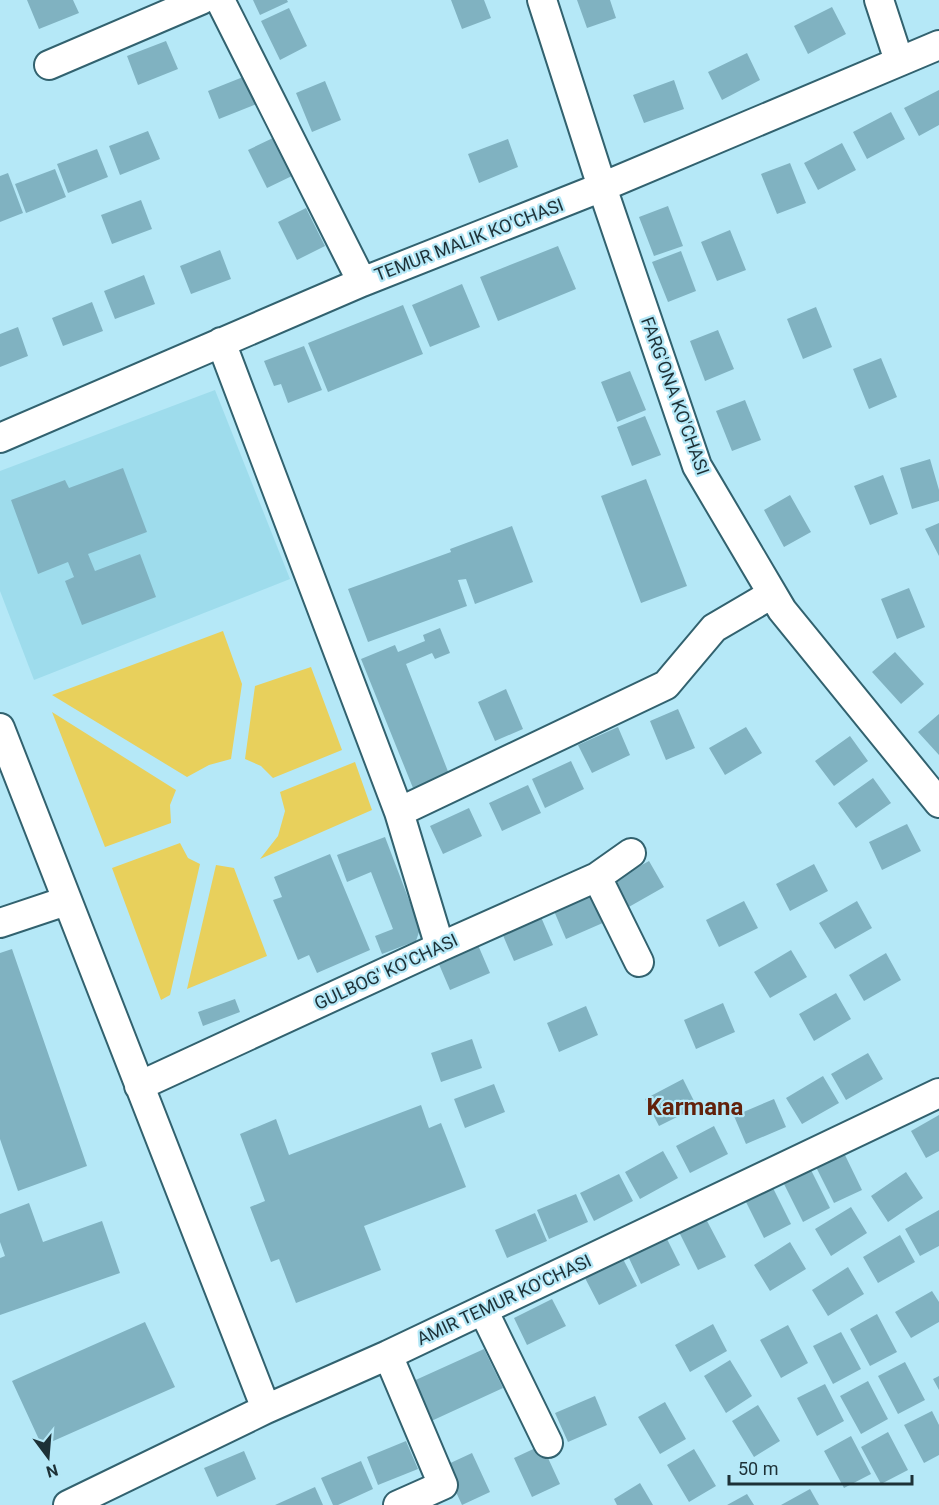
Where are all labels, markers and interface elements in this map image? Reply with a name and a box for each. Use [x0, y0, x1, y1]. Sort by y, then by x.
street label: TEMUR MALIK KO'CHASI [371, 194, 566, 285]
street label: FARG'ONA KO'CHASI [637, 314, 714, 478]
street label: GULBOG' KO'CHASI [311, 929, 461, 1014]
district label: Karmana [647, 1093, 744, 1121]
street label: AMIR TEMUR KO'CHASI [413, 1250, 594, 1349]
north arrow [18, 1427, 78, 1487]
scale bar [729, 1448, 912, 1486]
text: 50 m [738, 1458, 778, 1479]
text: N [44, 1460, 60, 1482]

